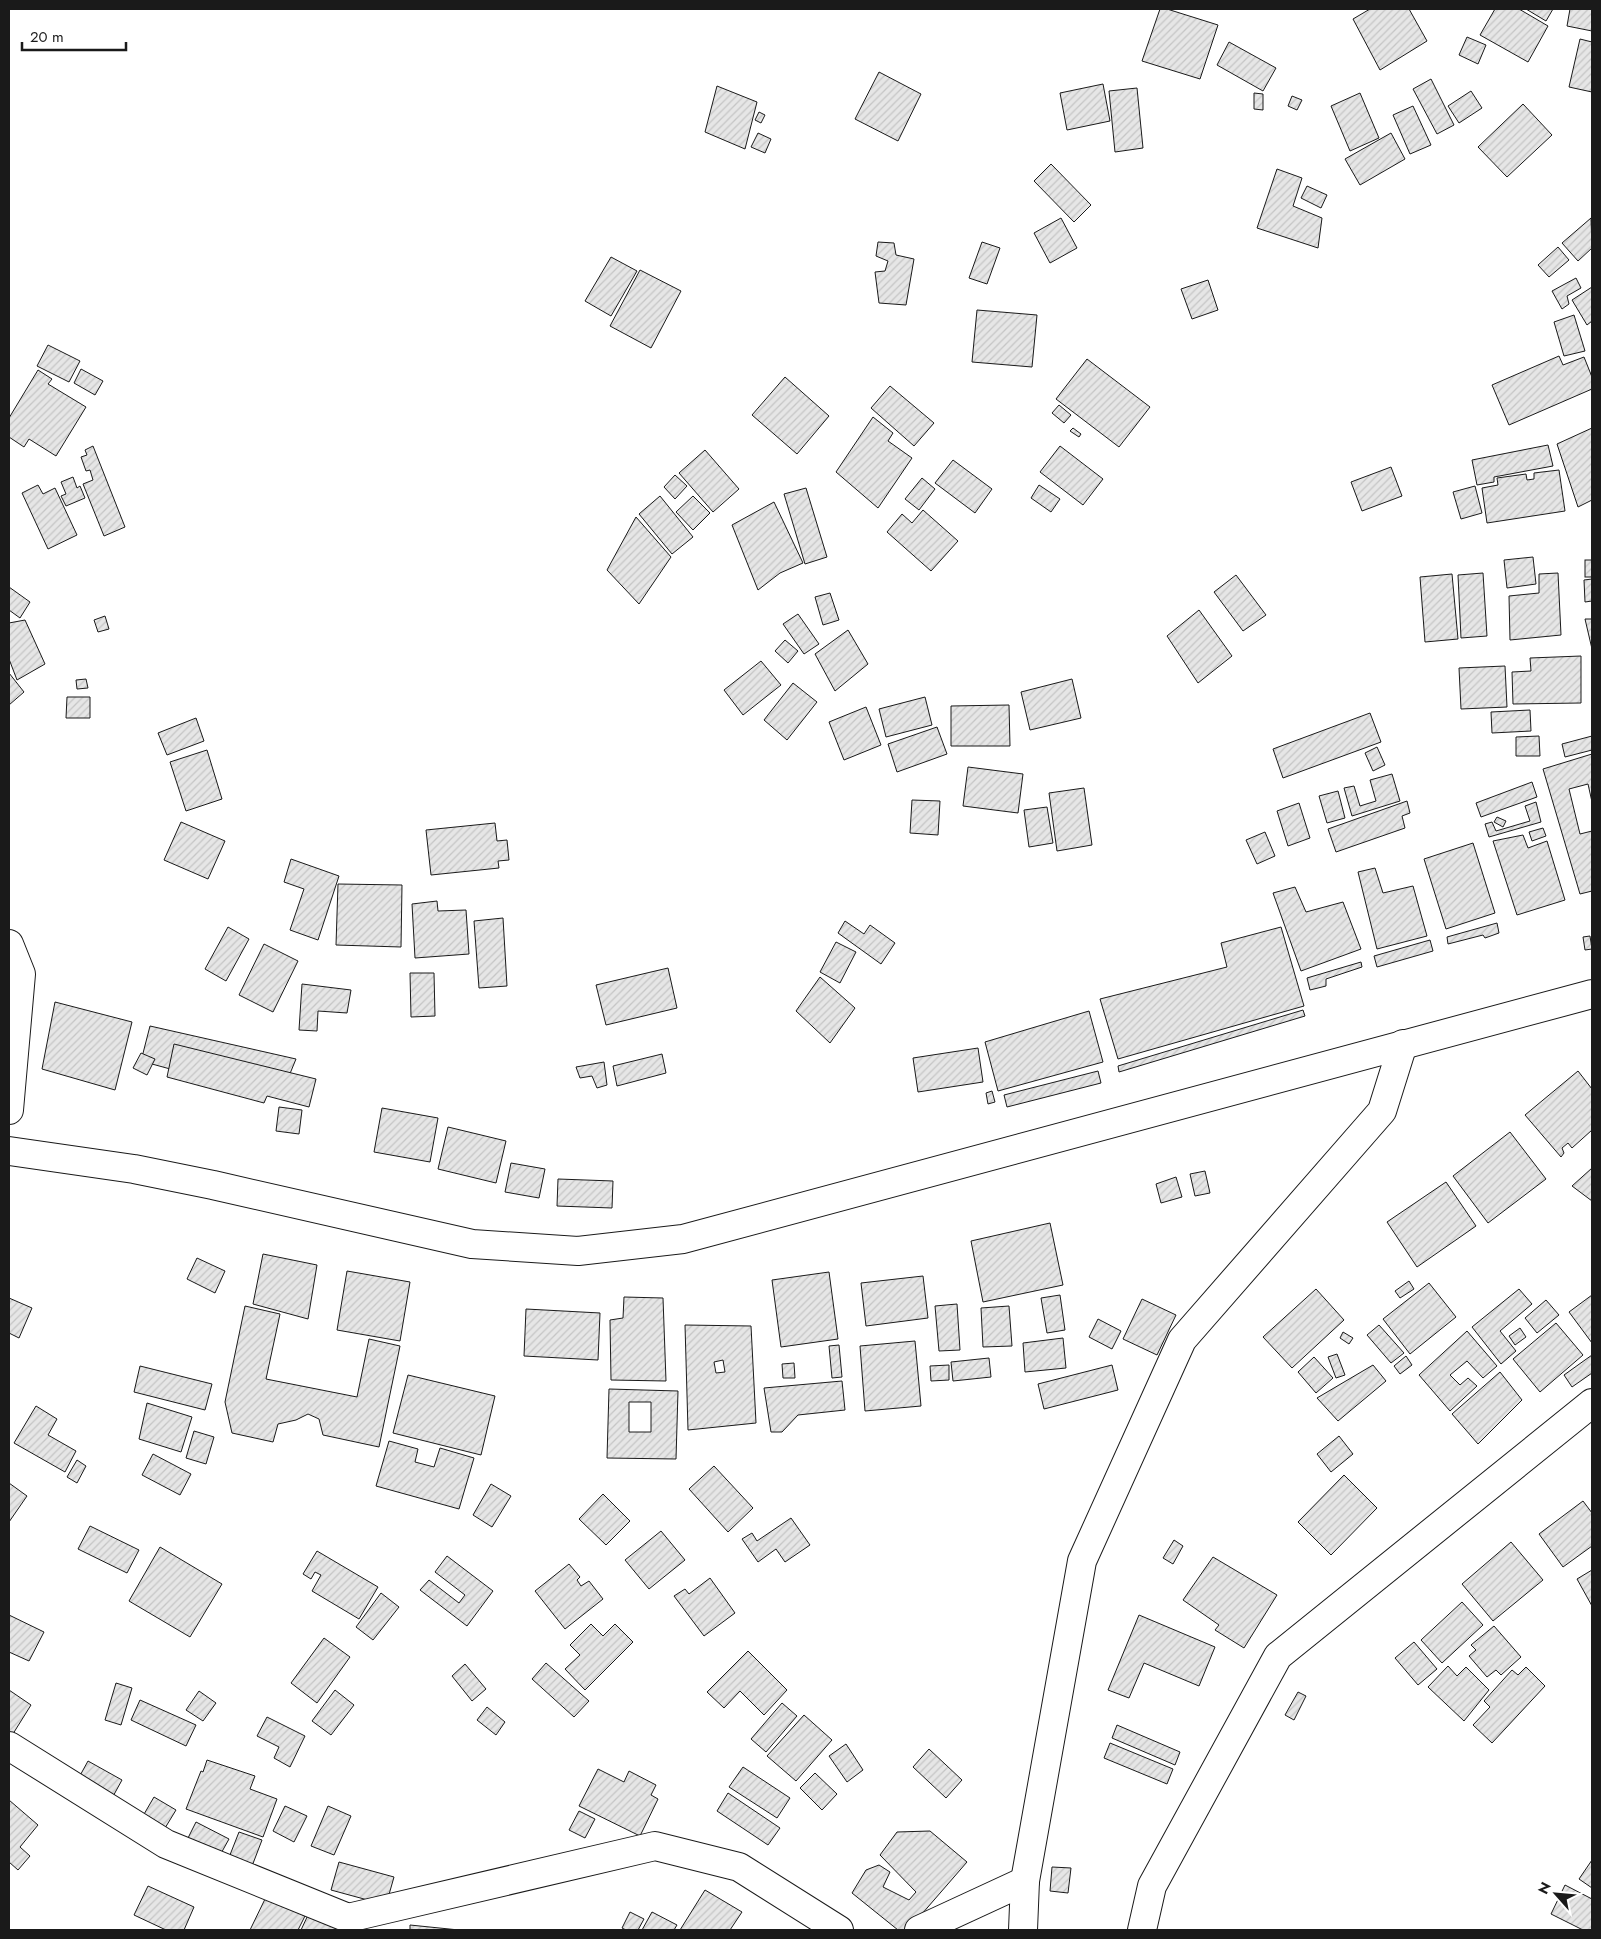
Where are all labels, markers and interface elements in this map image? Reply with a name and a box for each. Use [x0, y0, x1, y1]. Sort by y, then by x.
scale bar [22, 20, 126, 52]
text: 20 m [30, 26, 64, 48]
north arrow [1531, 1869, 1581, 1919]
text: N [1533, 1879, 1556, 1898]

